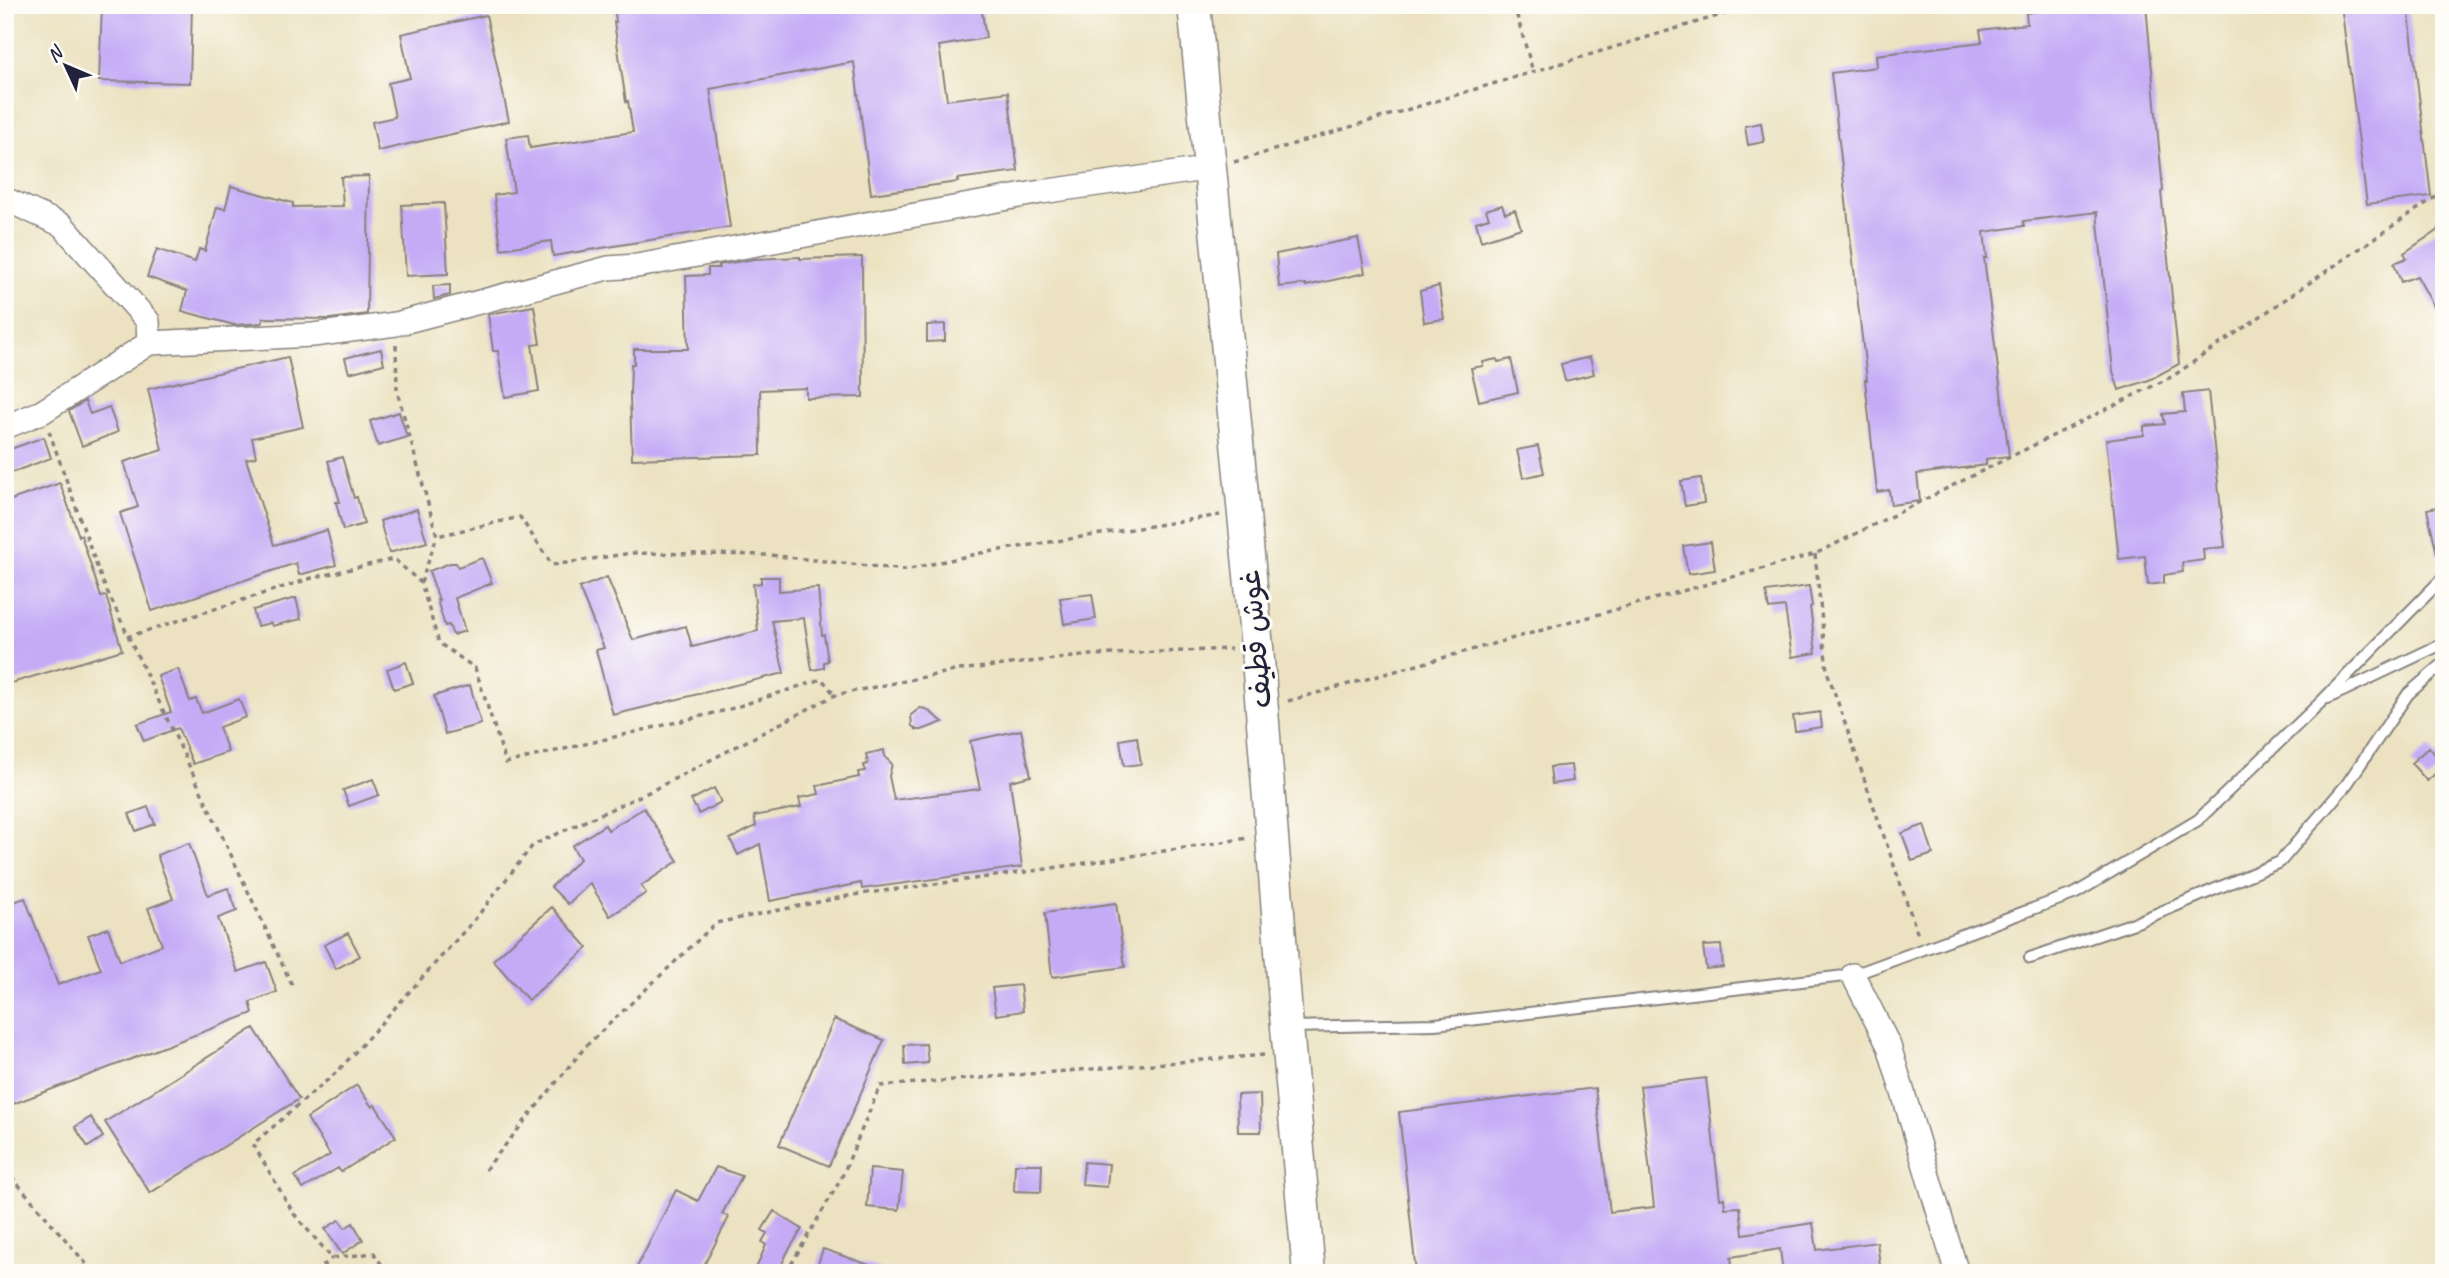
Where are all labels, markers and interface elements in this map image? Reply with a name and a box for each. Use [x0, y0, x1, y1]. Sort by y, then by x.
north arrow [32, 32, 102, 102]
text: N [42, 40, 69, 67]
street label: غوش قطيف [1230, 568, 1280, 710]

